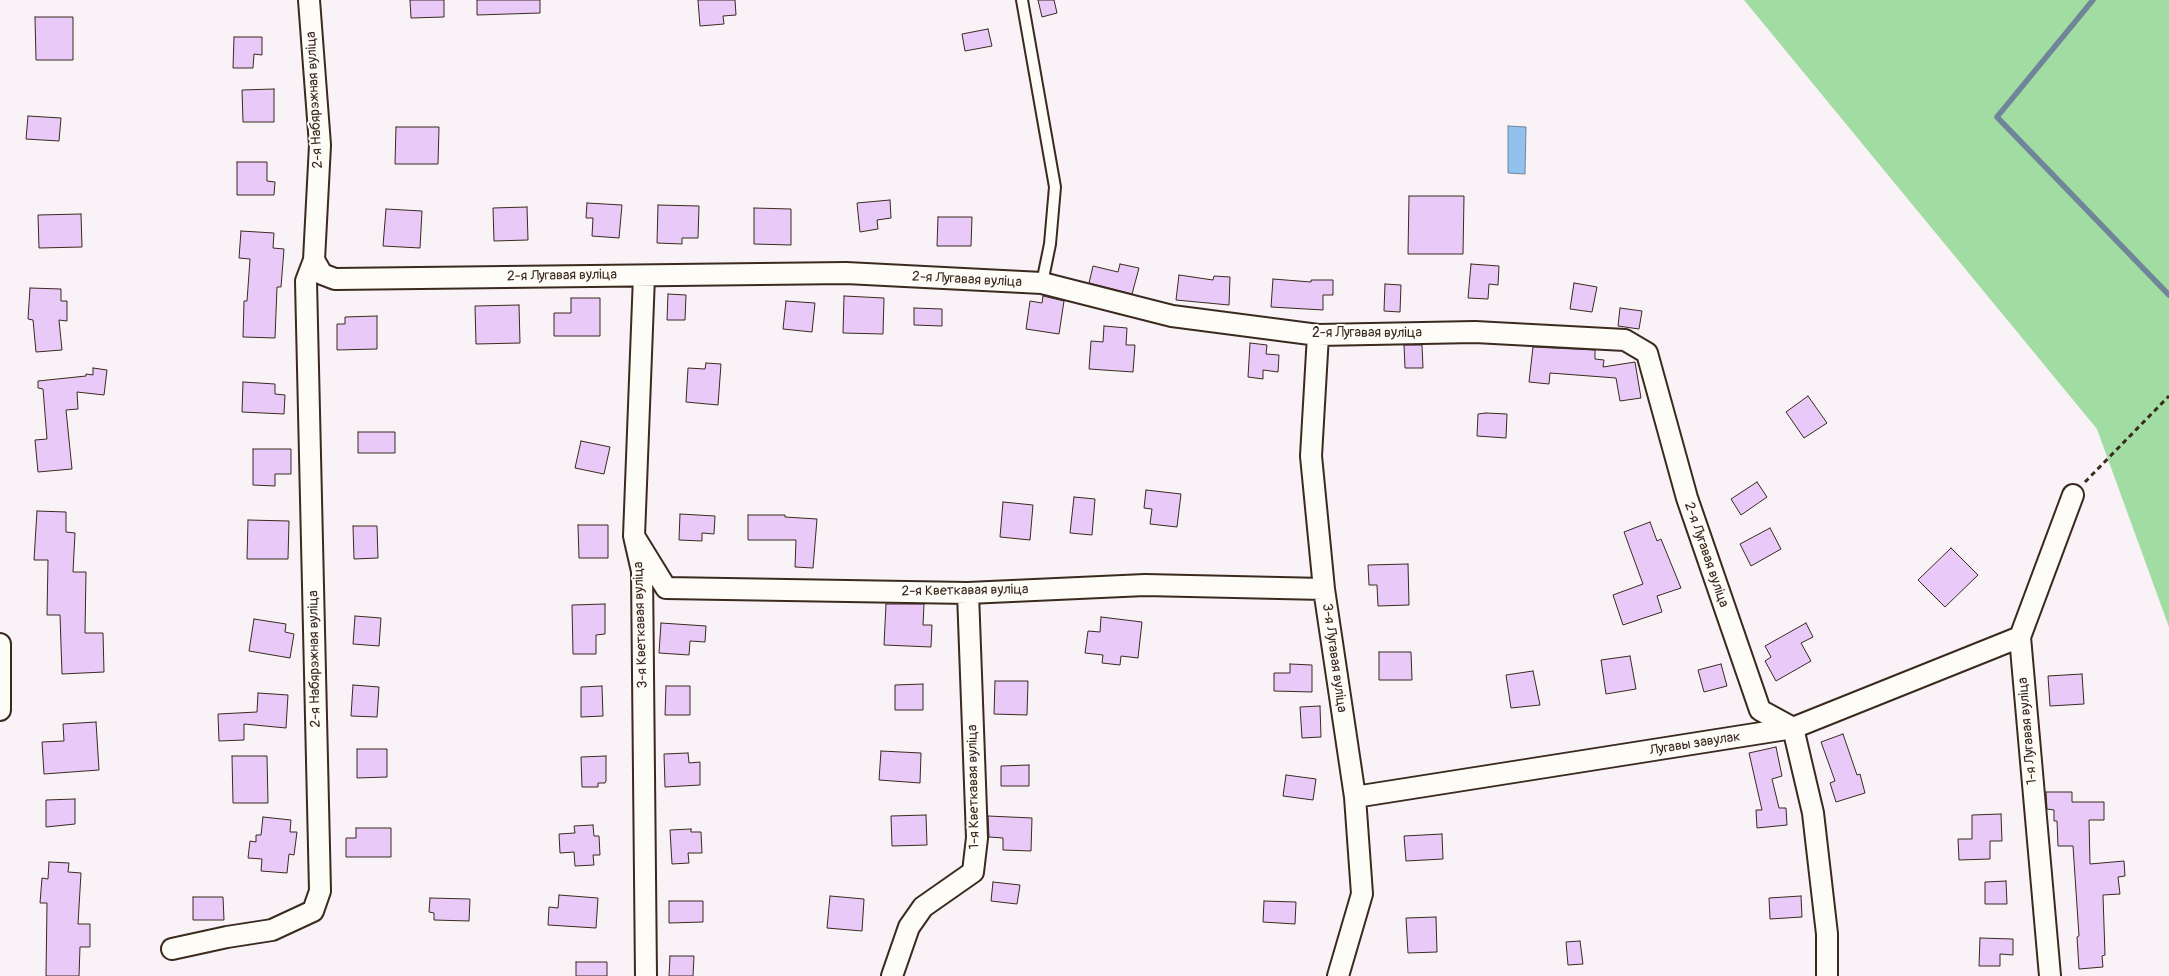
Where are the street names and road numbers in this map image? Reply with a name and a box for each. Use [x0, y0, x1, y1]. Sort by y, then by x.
street label: 2-я Набярэжная вуліца [303, 31, 327, 169]
street label: 2-я Лугавая вуліца [507, 267, 617, 285]
street label: 2-я Лугавая вуліца [912, 269, 1022, 291]
street label: 2-я Лугавая вуліца [1312, 325, 1422, 341]
street label: 2-я Лугавая вуліца [1680, 500, 1732, 610]
street label: 3-я Кветкавая вуліца [630, 561, 652, 689]
street label: 2-я Кветкавая вуліца [901, 581, 1029, 601]
street label: 2-я Набярэжная вуліца [305, 590, 325, 728]
street label: 3-я Лугавая вуліца [1318, 602, 1350, 714]
street label: 1-я Лугавая вуліца [2015, 677, 2041, 785]
street label: 1-я Кветкавая вуліца [965, 725, 983, 849]
street label: Лугавы завулак [1648, 729, 1742, 759]

